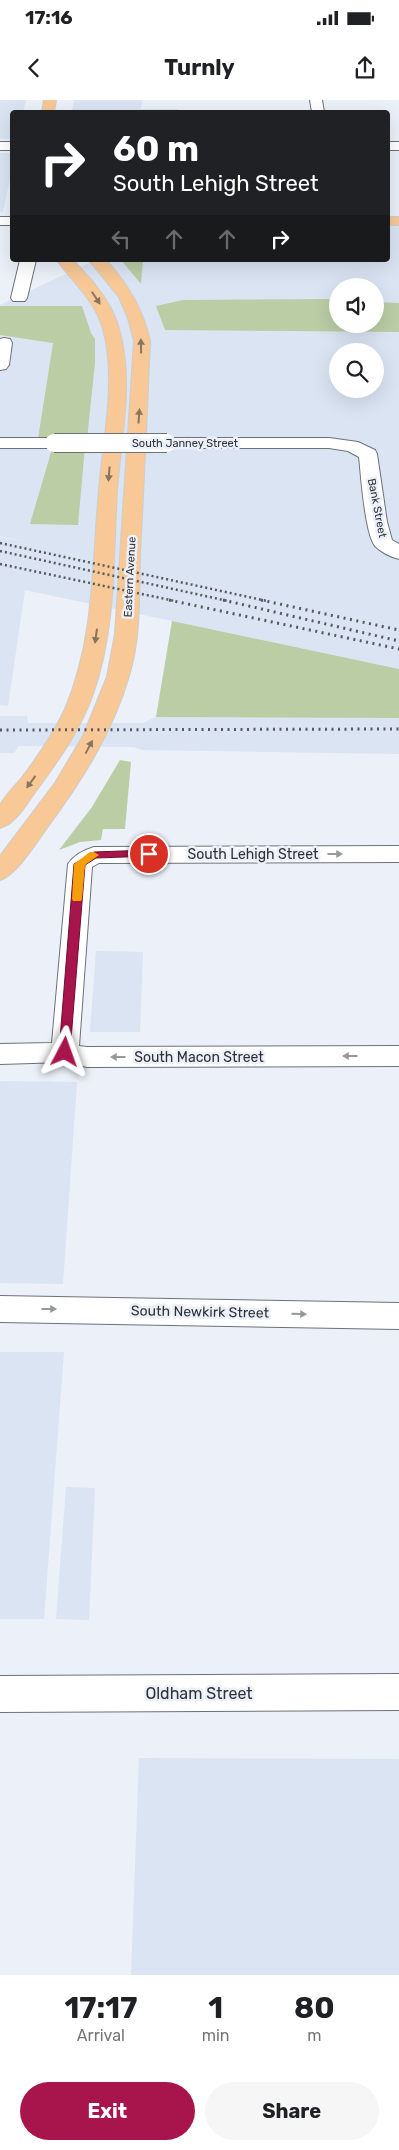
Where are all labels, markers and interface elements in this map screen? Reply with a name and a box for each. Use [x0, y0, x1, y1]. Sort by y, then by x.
text: 17:16 [25, 6, 73, 29]
icon: back [20, 54, 48, 82]
text: Turnly [164, 54, 235, 81]
icon: share [351, 54, 379, 82]
text: 60 m [113, 128, 199, 170]
icon: right [30, 130, 95, 195]
text: South Lehigh Street [113, 170, 319, 197]
icon: left [107, 225, 135, 253]
icon: ahead [160, 225, 188, 253]
icon: ahead [213, 225, 241, 253]
icon: right [266, 225, 294, 253]
map controls [329, 278, 384, 398]
button: sound [329, 278, 384, 333]
one-way arrow [91, 291, 101, 305]
one-way arrow [137, 338, 145, 354]
button: search [329, 343, 384, 398]
one-way arrow [135, 408, 143, 424]
street label: South Janney Street [132, 437, 239, 450]
one-way arrow [105, 466, 113, 482]
street label: Bank Street [365, 477, 389, 539]
street label: Eastern Avenue [121, 536, 139, 618]
one-way arrow [92, 628, 100, 644]
one-way arrow [85, 739, 93, 754]
one-way arrow [26, 775, 36, 789]
pin [128, 833, 170, 875]
icon: arrive [135, 840, 163, 868]
street label: South Lehigh Street [188, 846, 319, 863]
one-way arrow [327, 850, 343, 858]
position arrow [38, 1025, 90, 1077]
street label: South Macon Street [134, 1049, 264, 1066]
one-way arrow [342, 1052, 358, 1060]
one-way arrow [110, 1053, 126, 1061]
street label: South Newkirk Street [131, 1302, 270, 1322]
one-way arrow [41, 1305, 57, 1313]
one-way arrow [291, 1310, 307, 1318]
street label: Oldham Street [145, 1684, 253, 1703]
text: 17:17 [64, 1990, 137, 2026]
text: 1 [208, 1990, 223, 2026]
text: 80 [294, 1990, 335, 2026]
text: Arrival [77, 2026, 125, 2045]
text: min [202, 2026, 230, 2045]
text: m [307, 2026, 321, 2045]
button: Exit [20, 2082, 195, 2140]
button: Share [205, 2082, 379, 2140]

